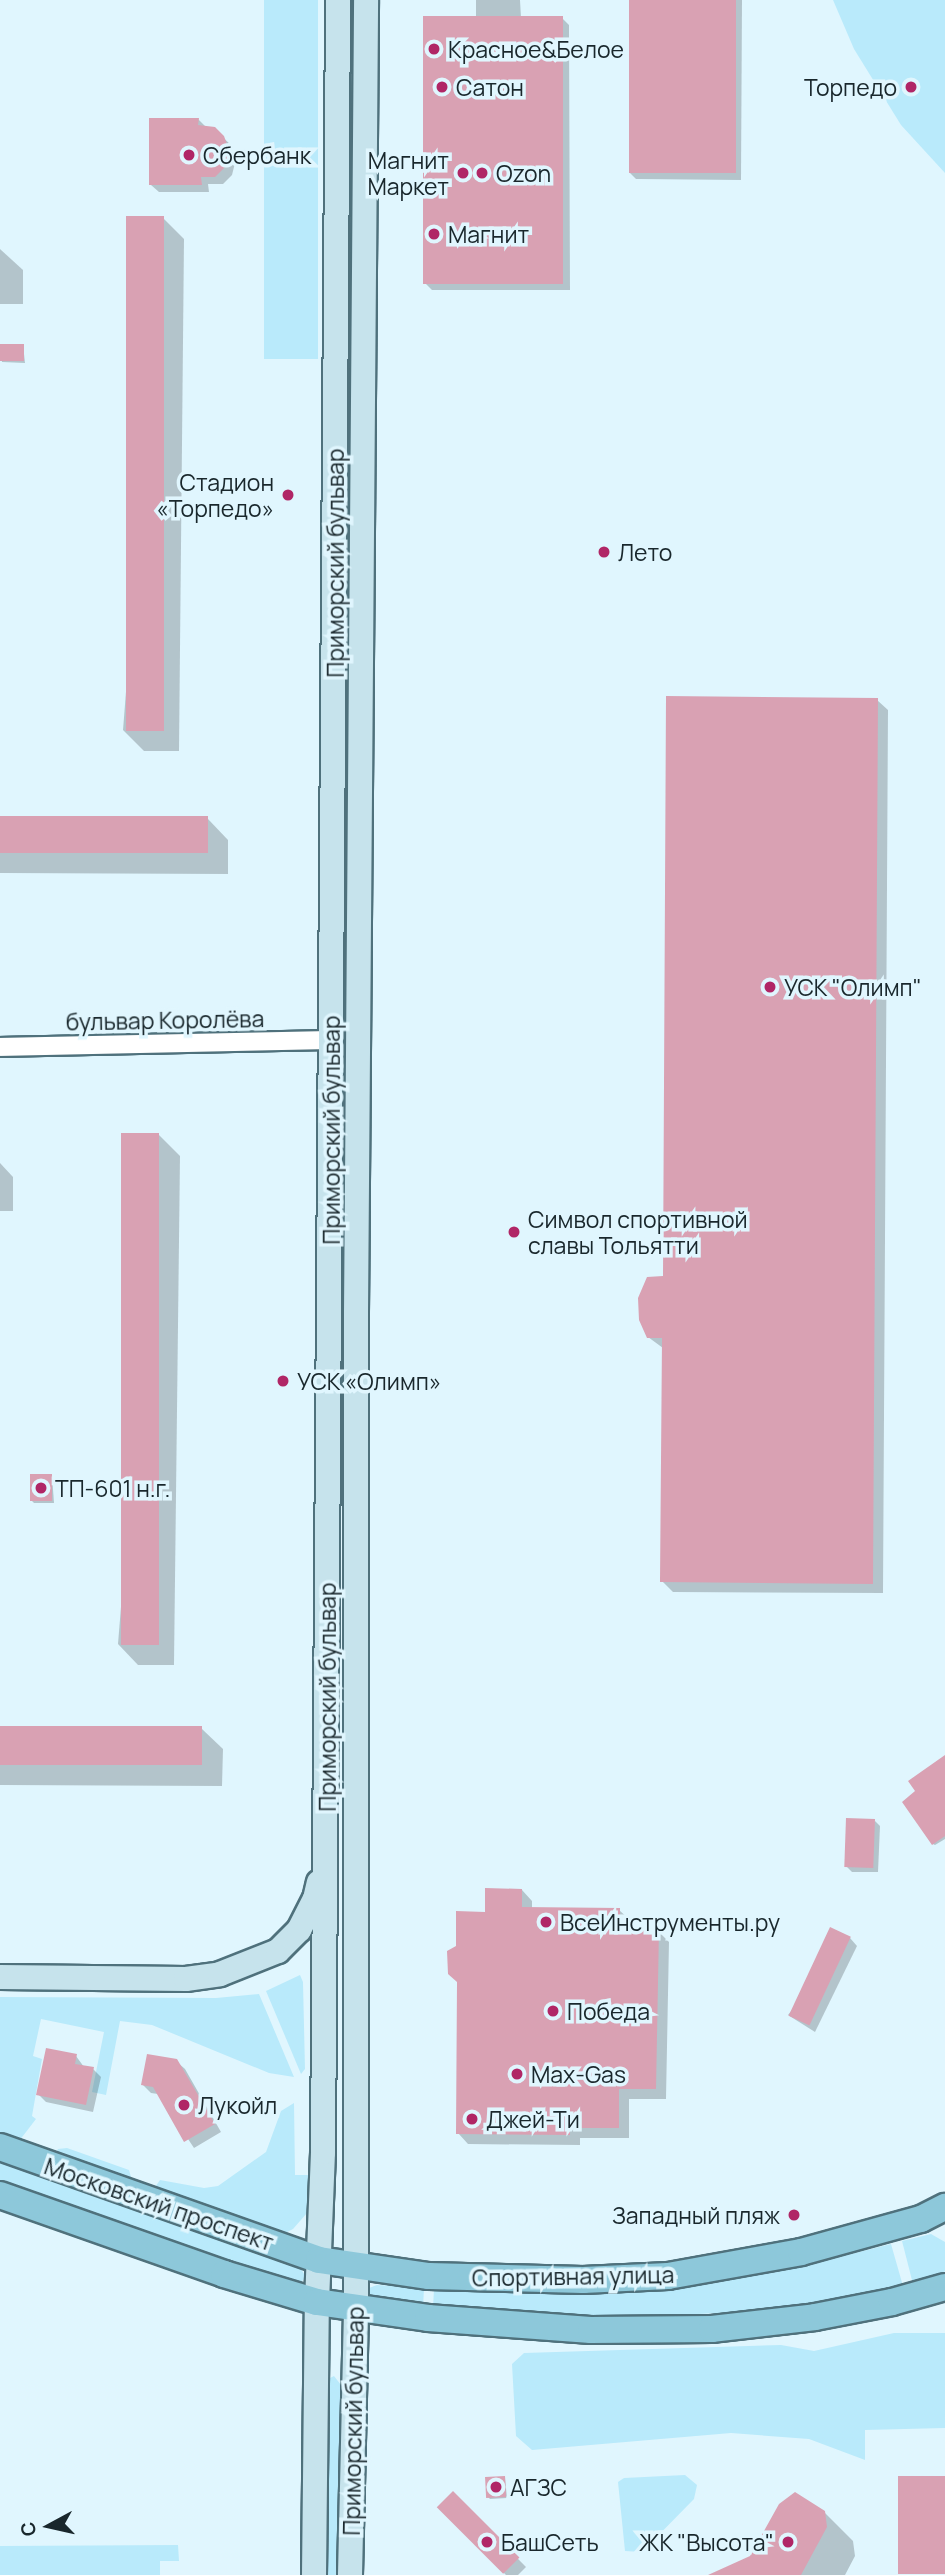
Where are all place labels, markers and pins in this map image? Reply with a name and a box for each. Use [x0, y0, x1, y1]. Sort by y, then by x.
place label: Красное&Белое [448, 35, 624, 63]
marker: Красное&Белое [426, 41, 442, 57]
place label: Сатон [456, 73, 524, 101]
place label: Торпедо [804, 73, 897, 101]
marker: Сатон [434, 79, 450, 95]
marker: Торпедо [903, 79, 919, 95]
place label: Сбербанк [203, 141, 311, 169]
place label: Магнит Маркет [367, 146, 449, 200]
marker: Сбербанк [181, 147, 197, 163]
place label: Ozon [496, 159, 551, 187]
marker: Магнит Маркет [455, 165, 471, 181]
marker: Ozon [474, 165, 490, 181]
place label: Магнит [448, 220, 529, 248]
marker: Магнит [426, 226, 442, 242]
place label: Стадион «Торпедо» [156, 468, 274, 522]
marker: Стадион «Торпедо» [280, 487, 296, 503]
place label: Лето [618, 538, 672, 566]
marker: Лето [596, 544, 612, 560]
place label: УСК "Олимп" [784, 973, 922, 1001]
marker: УСК "Олимп" [762, 979, 778, 995]
place label: Символ спортивной славы Тольятти [528, 1205, 748, 1259]
marker: Символ спортивной славы Тольятти [506, 1224, 522, 1240]
place label: УСК «Олимп» [297, 1367, 442, 1395]
marker: УСК «Олимп» [275, 1373, 291, 1389]
place label: ТП-601 н.г. [55, 1474, 170, 1502]
marker: ТП-601 н.г. [33, 1480, 49, 1496]
place label: ВсеИнструменты.ру [560, 1908, 780, 1936]
marker: ВсеИнструменты.ру [538, 1914, 554, 1930]
place label: Победа [567, 1997, 650, 2025]
marker: Победа [545, 2003, 561, 2019]
place label: Max-Gas [531, 2060, 626, 2088]
marker: Max-Gas [509, 2066, 525, 2082]
place label: Лукойл [198, 2091, 277, 2119]
marker: Лукойл [176, 2097, 192, 2113]
place label: Джей-Ти [486, 2105, 580, 2133]
marker: Джей-Ти [464, 2111, 480, 2127]
place label: Западный пляж [612, 2201, 780, 2229]
marker: Западный пляж [786, 2207, 802, 2223]
place label: АГЗС [510, 2473, 567, 2501]
marker: АГЗС [488, 2479, 504, 2495]
place label: БашСеть [501, 2528, 599, 2556]
place label: ЖК "Высота" [639, 2528, 774, 2556]
marker: БашСеть [479, 2534, 495, 2550]
marker: ЖК "Высота" [780, 2534, 796, 2550]

